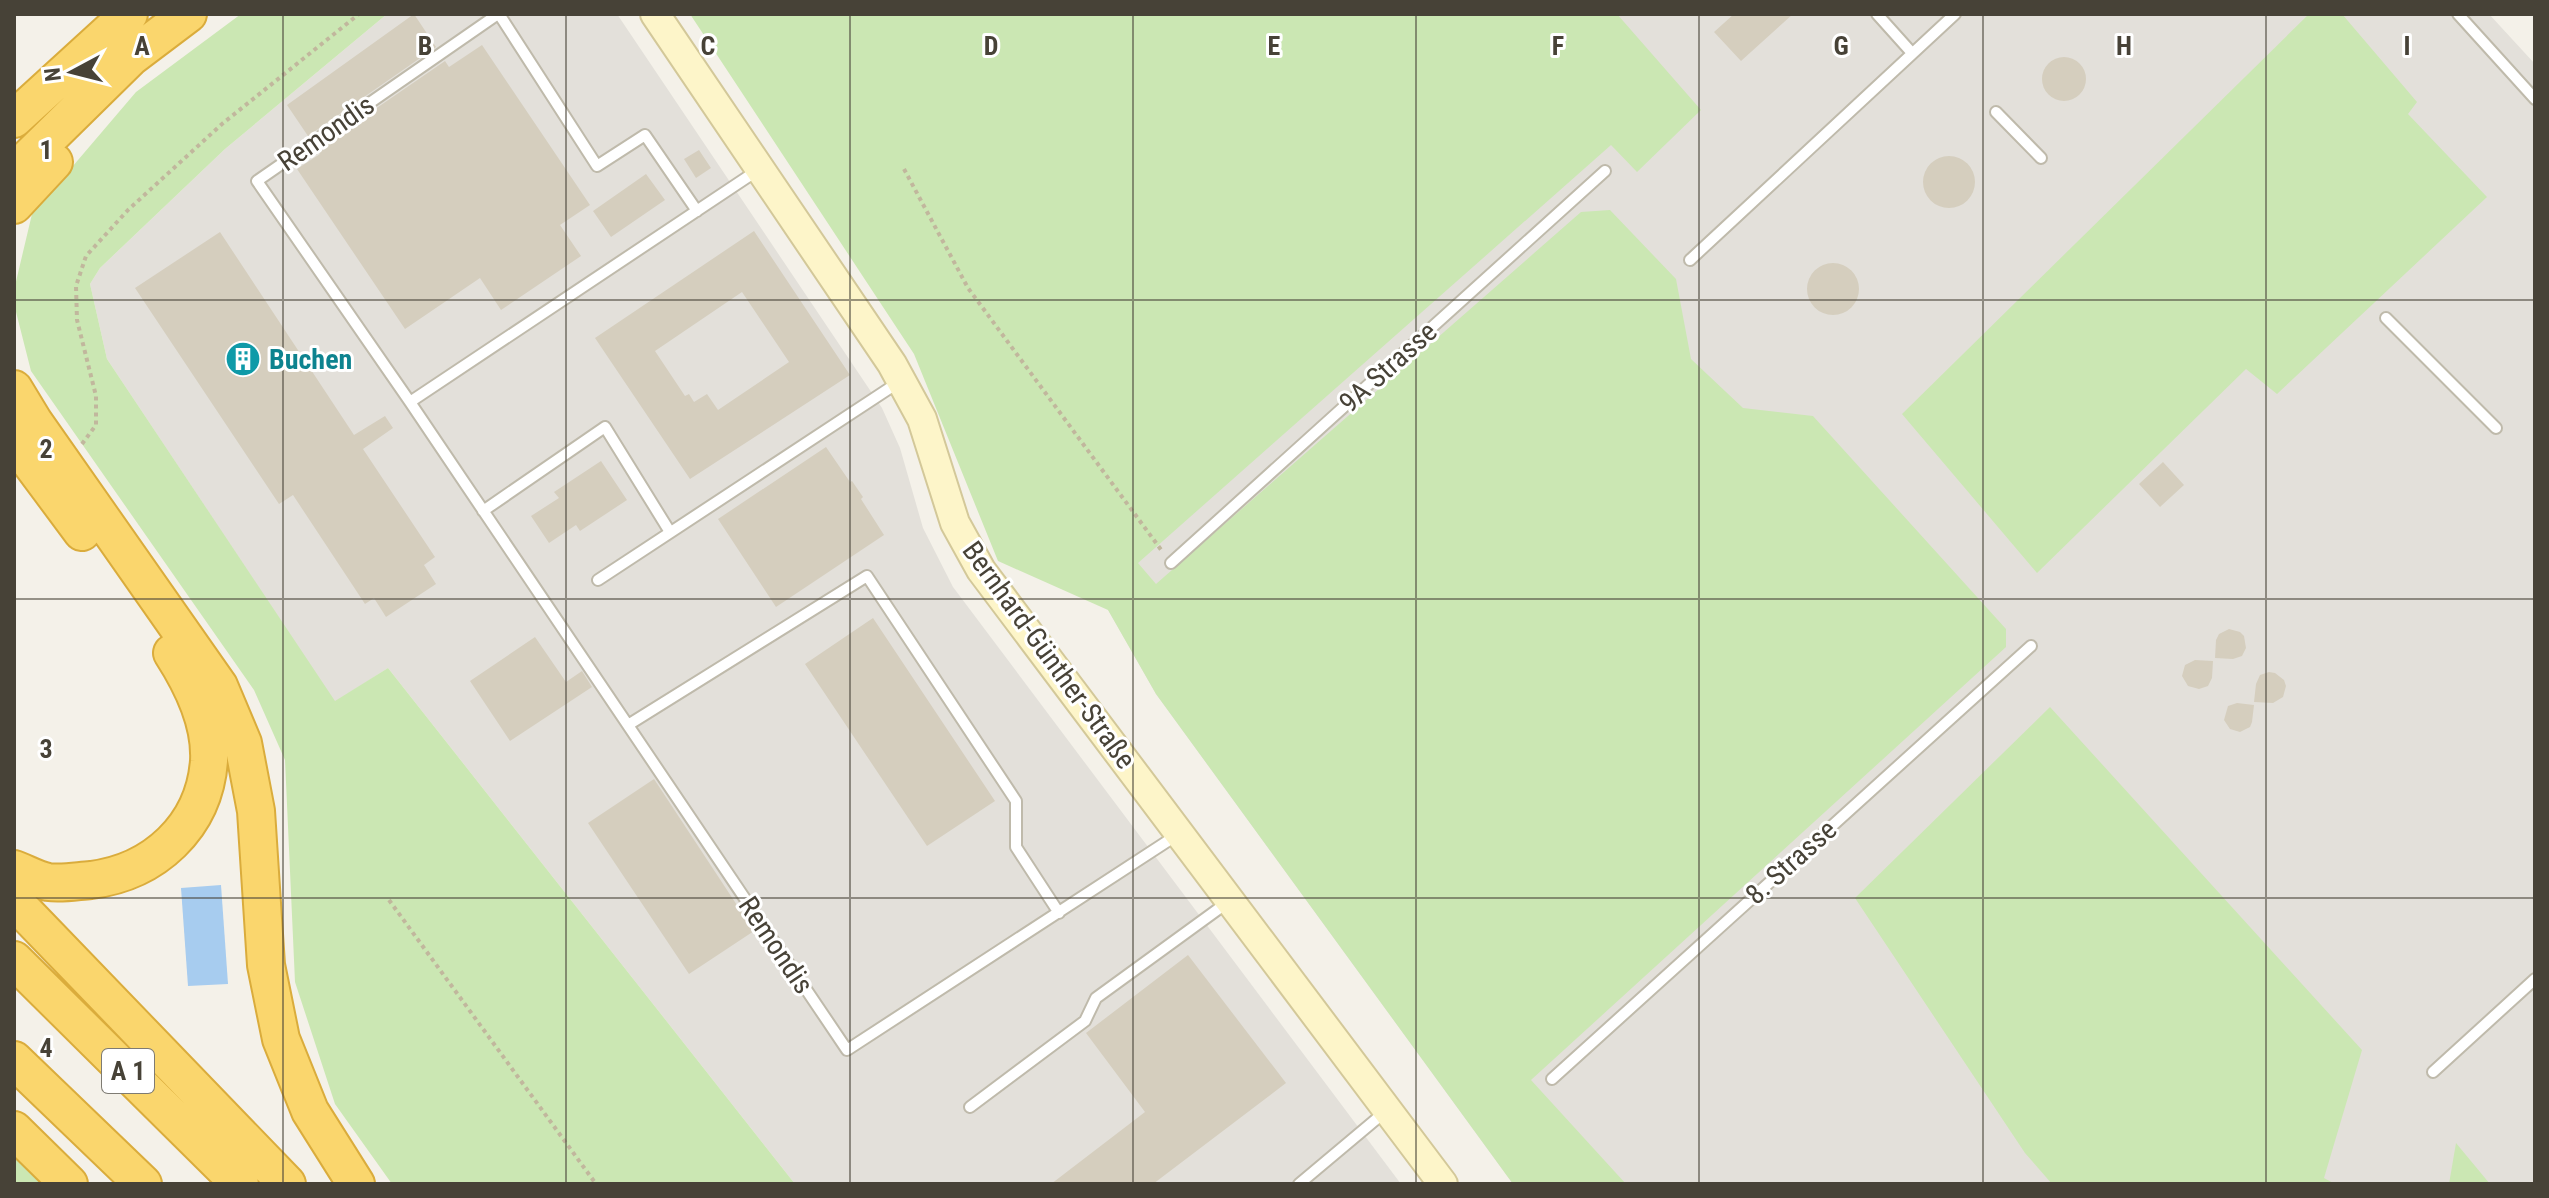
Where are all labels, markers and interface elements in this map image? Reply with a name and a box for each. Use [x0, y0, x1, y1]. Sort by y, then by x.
text: A [134, 31, 150, 61]
text: B [418, 31, 432, 61]
text: C [701, 31, 716, 61]
text: D [984, 31, 998, 61]
text: E [1268, 31, 1281, 61]
text: F [1552, 31, 1564, 61]
text: G [1833, 31, 1849, 61]
text: H [2116, 31, 2132, 61]
text: I [2403, 31, 2411, 61]
north arrow [32, 32, 112, 112]
text: N [39, 66, 66, 83]
street label: Remondis [272, 88, 380, 178]
text: 1 [39, 135, 53, 165]
street label: 9A Strasse [1333, 315, 1443, 419]
building icon: Buchen [224, 340, 262, 378]
place label: Buchen [269, 343, 352, 376]
text: 2 [39, 434, 53, 464]
street label: Bernhard-Günther-Straße [956, 535, 1142, 775]
text: 3 [39, 734, 53, 764]
street label: 8. Strasse [1739, 813, 1843, 911]
street label: Remondis [732, 890, 820, 1000]
text: 4 [39, 1033, 53, 1063]
road number: A 1 [102, 1049, 154, 1093]

